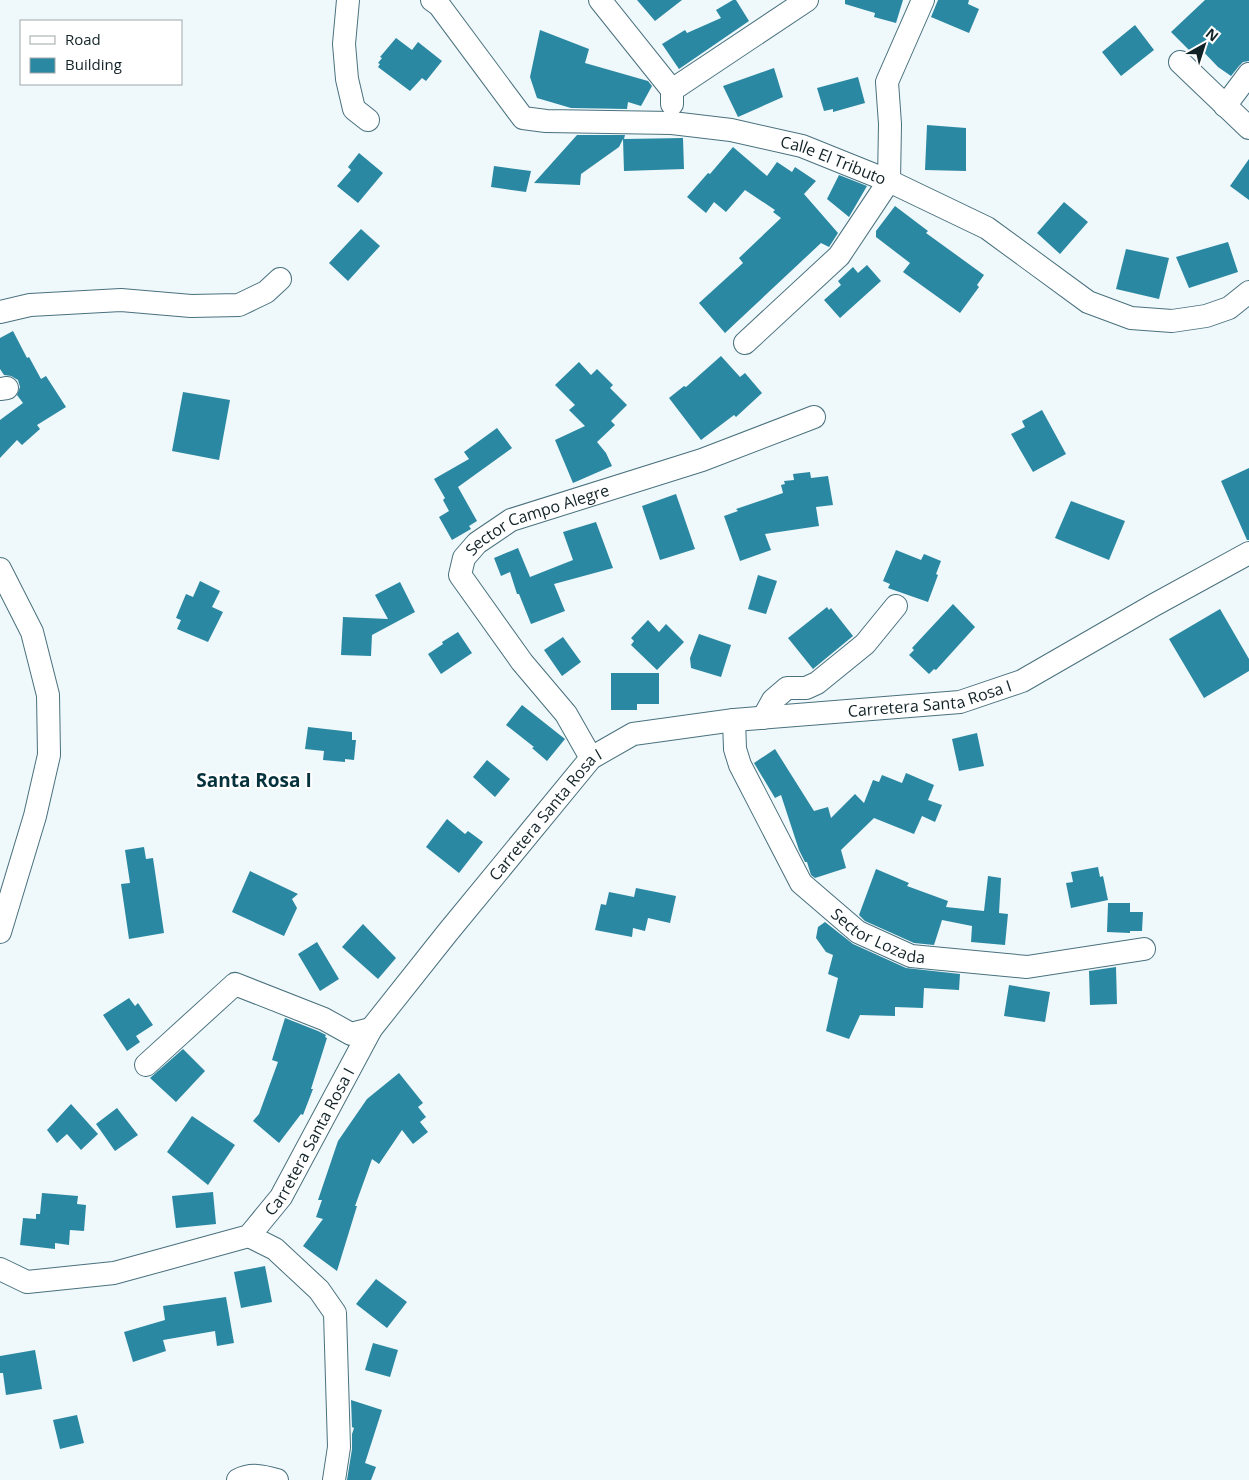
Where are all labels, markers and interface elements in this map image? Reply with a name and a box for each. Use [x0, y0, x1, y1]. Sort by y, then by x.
legend [20, 20, 182, 85]
north arrow [1179, 20, 1229, 70]
text: N [1202, 24, 1223, 45]
text: Road [65, 29, 101, 49]
text: Building [65, 54, 122, 74]
street label: Calle El Tributo [778, 131, 890, 190]
street label: Sector Campo Alegre [460, 479, 612, 560]
street label: Carretera Santa Rosa I [847, 674, 1014, 722]
street label: Carretera Santa Rosa I [484, 743, 606, 885]
district label: Santa Rosa I [196, 767, 312, 793]
street label: Sector Lozada [827, 903, 926, 968]
street label: Carretera Santa Rosa I [259, 1064, 359, 1220]

